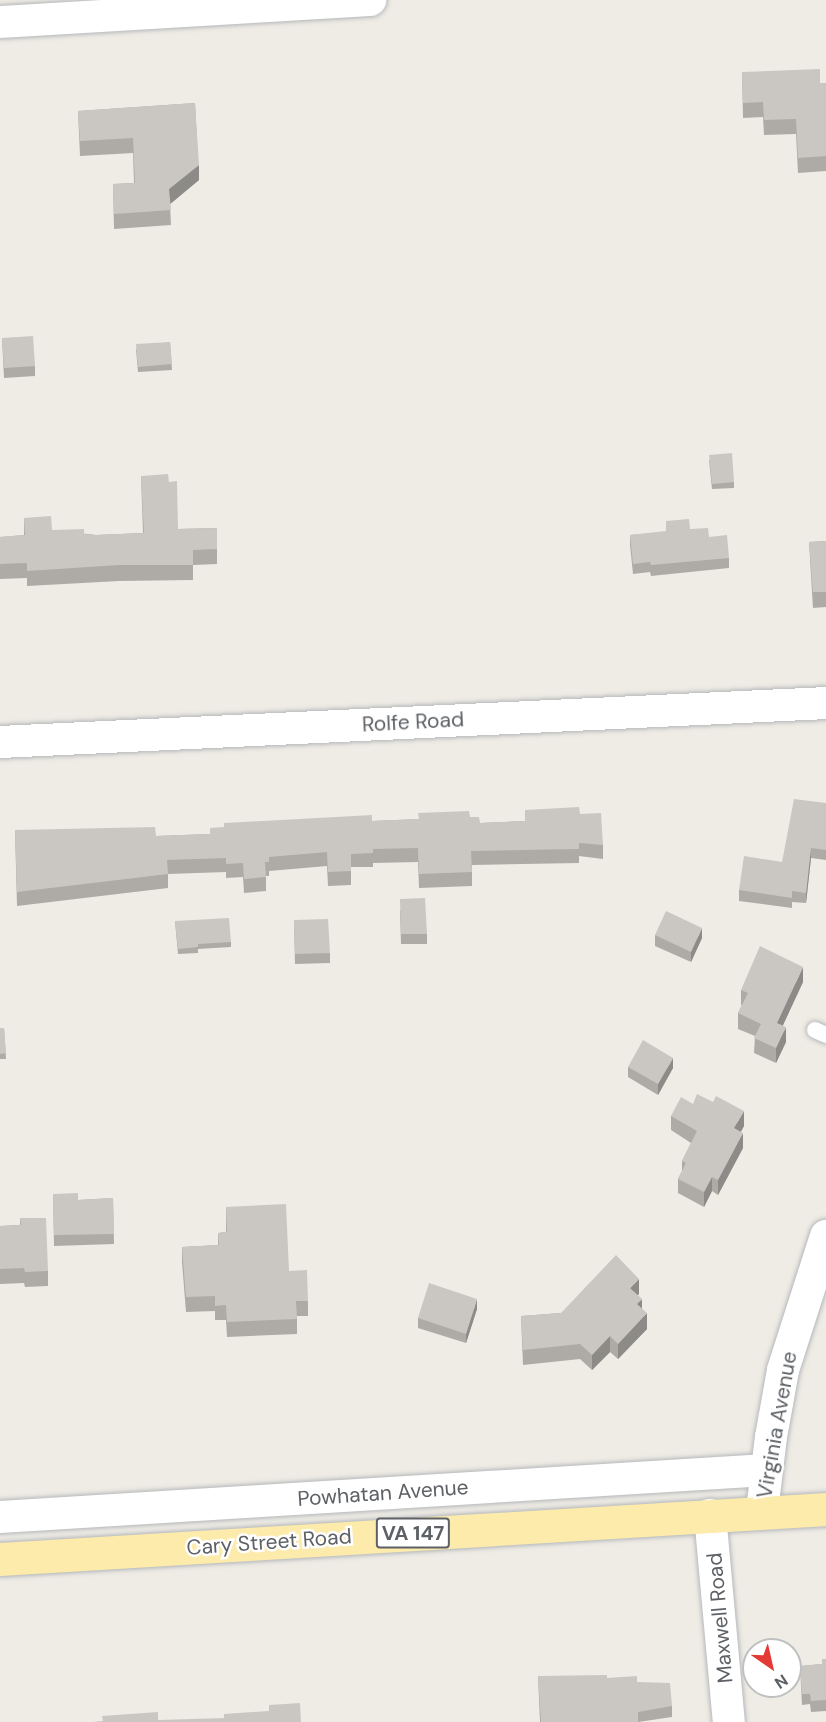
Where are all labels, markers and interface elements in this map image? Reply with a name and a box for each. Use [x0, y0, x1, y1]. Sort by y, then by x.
street label: Rolfe Road [361, 707, 465, 737]
street label: Virginia Avenue [752, 1350, 802, 1500]
street label: Powhatan Avenue [297, 1474, 469, 1512]
road number: VA 147 [376, 1516, 450, 1550]
street label: Cary Street Road [186, 1524, 352, 1560]
street label: Maxwell Road [702, 1552, 738, 1684]
north arrow [742, 1638, 802, 1698]
text: N [771, 1670, 792, 1694]

